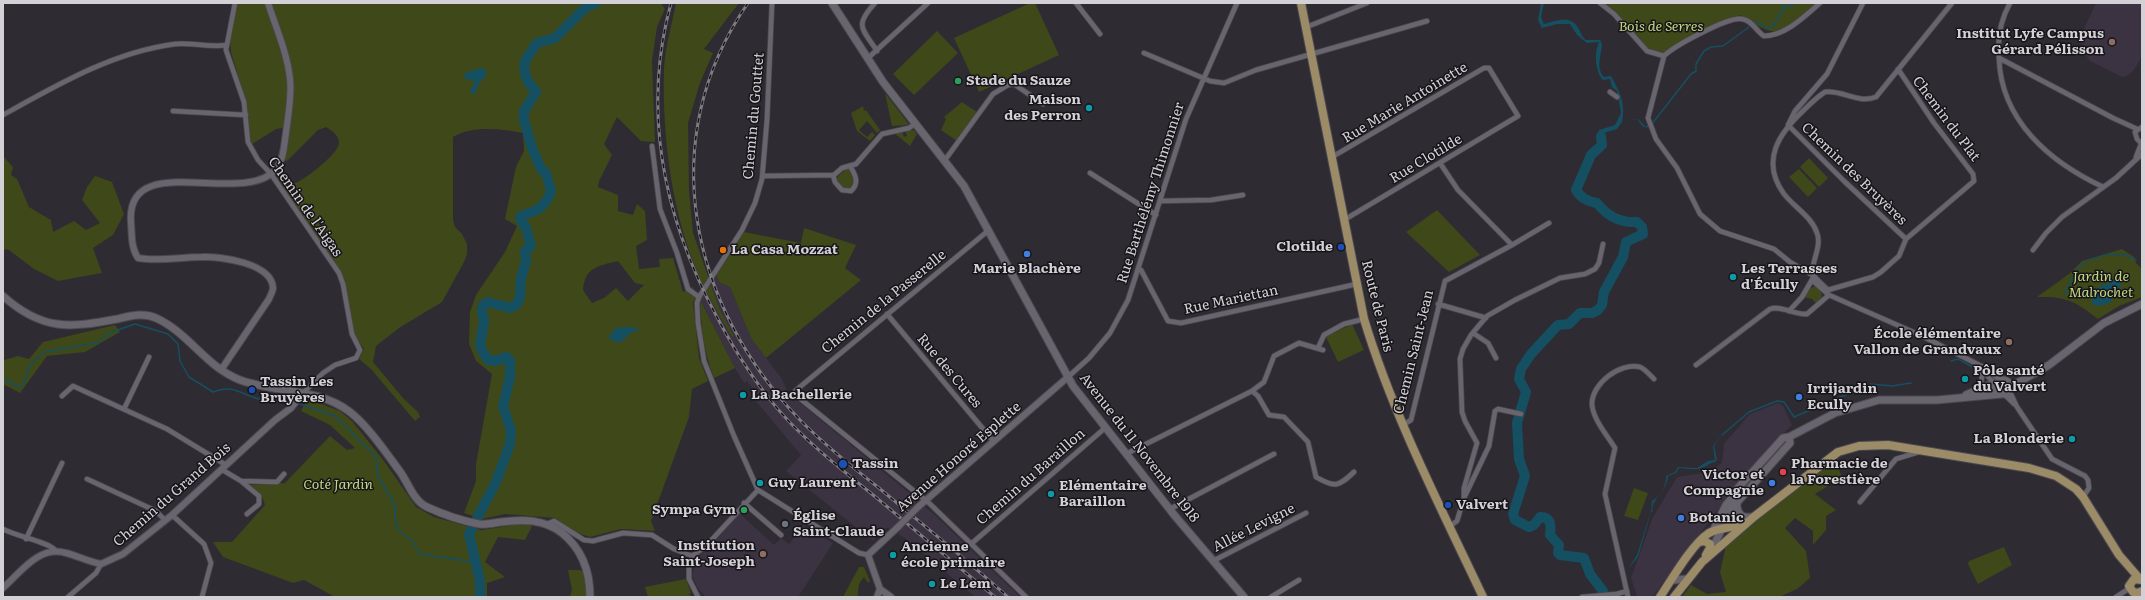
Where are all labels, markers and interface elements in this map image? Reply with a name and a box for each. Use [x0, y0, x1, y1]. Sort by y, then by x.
park label: Bois de Serres [1618, 19, 1704, 35]
place label: Institut Lyfe Campus Gérard Pélisson [1956, 26, 2104, 58]
marker: Institut Lyfe Campus Gérard Pélisson [2107, 37, 2117, 47]
street label: Chemin du Gouttet [740, 52, 768, 180]
street label: Rue Marie Antoinette [1339, 59, 1471, 147]
place label: Stade du Sauze [966, 73, 1071, 89]
street label: Chemin du Plat [1909, 73, 1983, 165]
marker: Stade du Sauze [953, 76, 963, 86]
place label: Maison des Perron [1004, 92, 1081, 124]
street label: Rue Barthélémy Thimonnier [1114, 100, 1188, 286]
marker: Maison des Perron [1084, 103, 1094, 113]
street label: Chemin des Bruyères [1798, 119, 1910, 229]
street label: Rue Clotilde [1387, 131, 1465, 187]
street label: Chemin de l'Aigas [264, 154, 346, 260]
place label: Clotilde [1276, 239, 1333, 255]
place label: La Casa Mozzat [731, 242, 838, 258]
marker: Clotilde [1336, 242, 1346, 252]
marker: La Casa Mozzat [718, 245, 728, 255]
street label: Chemin de la Passerelle [818, 247, 950, 357]
marker: Marie Blachère [1022, 249, 1032, 259]
street label: Route de Paris [1357, 258, 1397, 354]
place label: Marie Blachère [973, 261, 1081, 277]
place label: Les Terrasses d'Écully [1741, 261, 1837, 294]
park label: Jardin de Malrochet [2069, 269, 2133, 302]
marker: Les Terrasses d'Écully [1728, 272, 1738, 282]
street label: Rue Mariettan [1182, 282, 1280, 318]
street label: Chemin Saint-Jean [1390, 288, 1438, 416]
place label: École élémentaire Vallon de Grandvaux [1853, 326, 2001, 358]
street label: Rue des Cures [913, 331, 985, 411]
marker: École élémentaire Vallon de Grandvaux [2004, 337, 2014, 347]
place label: Pôle santé du Valvert [1973, 363, 2046, 396]
street label: Avenue du 11 Novembre 1918 [1076, 370, 1202, 526]
place label: Tassin Les Bruyères [260, 374, 333, 406]
marker: Pôle santé du Valvert [1960, 374, 1970, 384]
place label: Irrijardin Ecully [1807, 381, 1877, 414]
marker: Tassin Les Bruyères [247, 385, 257, 395]
place label: La Bachellerie [751, 387, 852, 403]
marker: La Bachellerie [738, 390, 748, 400]
marker: Irrijardin Ecully [1794, 392, 1804, 402]
street label: Avenue Honoré Esplette [893, 398, 1025, 516]
street label: Chemin du Baraillon [973, 425, 1089, 529]
place label: La Blonderie [1974, 431, 2064, 447]
marker: La Blonderie [2067, 434, 2077, 444]
street label: Chemin du Grand Bois [110, 440, 234, 550]
place label: Tassin [852, 456, 899, 472]
place label: Pharmacie de la Forestière [1791, 456, 1888, 488]
marker: Tassin [837, 458, 849, 470]
place label: Victor et Compagnie [1683, 467, 1764, 500]
marker: Pharmacie de la Forestière [1778, 467, 1788, 477]
place label: Guy Laurent [768, 475, 856, 491]
park label: Coté Jardin [303, 477, 373, 493]
marker: Guy Laurent [755, 478, 765, 488]
place label: Elémentaire Baraillon [1059, 478, 1147, 510]
marker: Victor et Compagnie [1767, 478, 1777, 488]
marker: Elémentaire Baraillon [1046, 489, 1056, 499]
place label: Valvert [1456, 497, 1508, 513]
street label: Allée Levigne [1210, 500, 1298, 556]
marker: Valvert [1443, 500, 1453, 510]
place label: Sympa Gym [652, 502, 736, 518]
marker: Sympa Gym [739, 505, 749, 515]
place label: Église Saint-Claude [793, 508, 884, 540]
place label: Botanic [1689, 510, 1744, 526]
marker: Botanic [1676, 513, 1686, 523]
marker: Église Saint-Claude [780, 519, 790, 529]
place label: Institution Saint-Joseph [663, 538, 755, 570]
place label: Ancienne école primaire [901, 539, 1005, 572]
marker: Institution Saint-Joseph [758, 549, 768, 559]
marker: Ancienne école primaire [888, 550, 898, 560]
place label: Le Lem [940, 576, 991, 592]
marker: Le Lem [927, 579, 937, 589]

